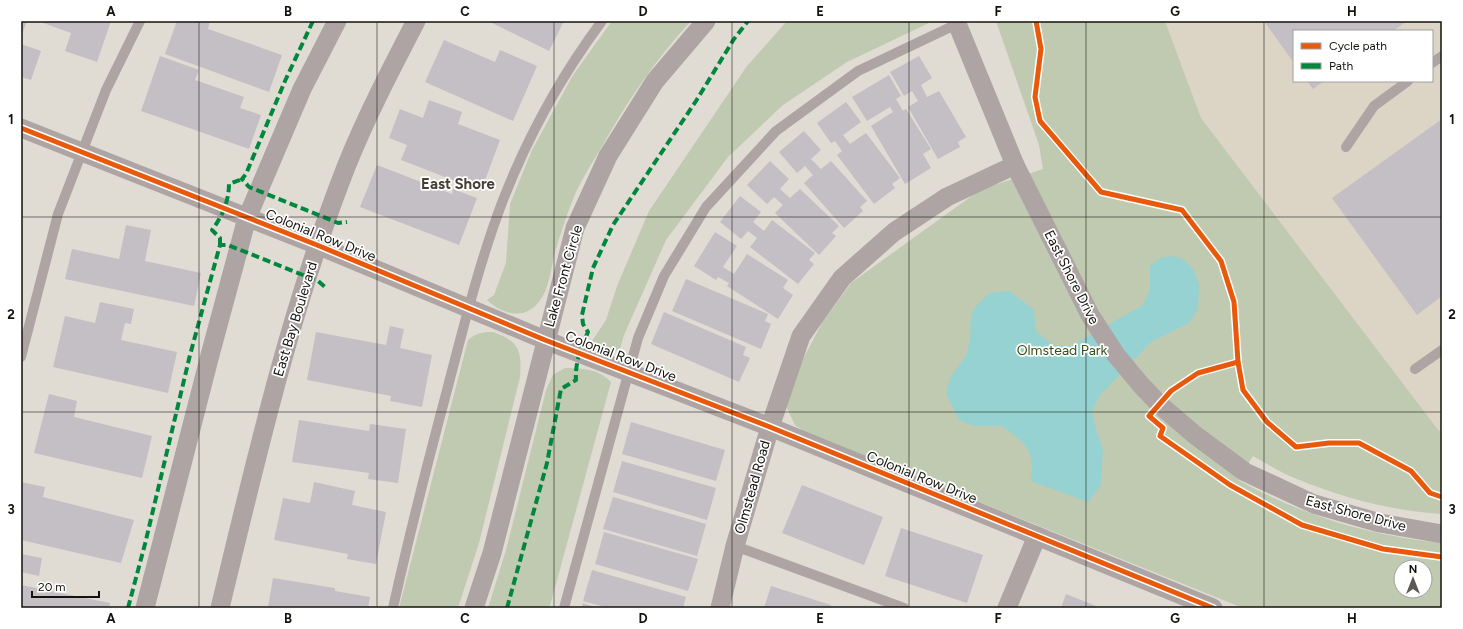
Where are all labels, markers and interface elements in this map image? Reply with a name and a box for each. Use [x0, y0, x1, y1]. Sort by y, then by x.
text: A [106, 4, 116, 19]
text: B [284, 4, 292, 19]
text: C [460, 4, 470, 19]
text: D [638, 4, 648, 19]
text: E [816, 4, 824, 19]
text: F [994, 4, 1002, 19]
text: G [1170, 4, 1180, 19]
text: H [1347, 4, 1357, 19]
legend [1293, 30, 1433, 82]
text: Cycle path [1329, 39, 1387, 53]
text: Path [1329, 59, 1353, 73]
text: 1 [8, 112, 14, 127]
text: 1 [1449, 112, 1455, 127]
district label: East Shore [421, 175, 496, 193]
street label: Colonial Row Drive [263, 206, 379, 266]
street label: Lake Front Circle [541, 223, 586, 329]
street label: East Shore Drive [1041, 227, 1103, 327]
street label: East Bay Boulevard [270, 260, 321, 379]
text: 2 [7, 307, 15, 322]
text: 2 [1448, 307, 1456, 322]
street label: Colonial Row Drive [563, 327, 679, 386]
park label: Olmstead Park [1017, 342, 1108, 359]
street label: Olmstead Road [731, 438, 774, 536]
street label: Colonial Row Drive [864, 448, 980, 508]
street label: East Shore Drive [1304, 492, 1408, 535]
text: 3 [7, 502, 15, 517]
text: 3 [1448, 502, 1456, 517]
north arrow [1393, 559, 1433, 599]
text: N [1409, 563, 1417, 576]
scale bar [32, 573, 99, 599]
text: 20 m [38, 580, 66, 594]
text: A [106, 611, 116, 626]
text: B [284, 611, 292, 626]
text: C [460, 611, 470, 626]
text: D [638, 611, 648, 626]
text: E [816, 611, 824, 626]
text: F [994, 611, 1002, 626]
text: G [1170, 611, 1180, 626]
text: H [1347, 611, 1357, 626]

